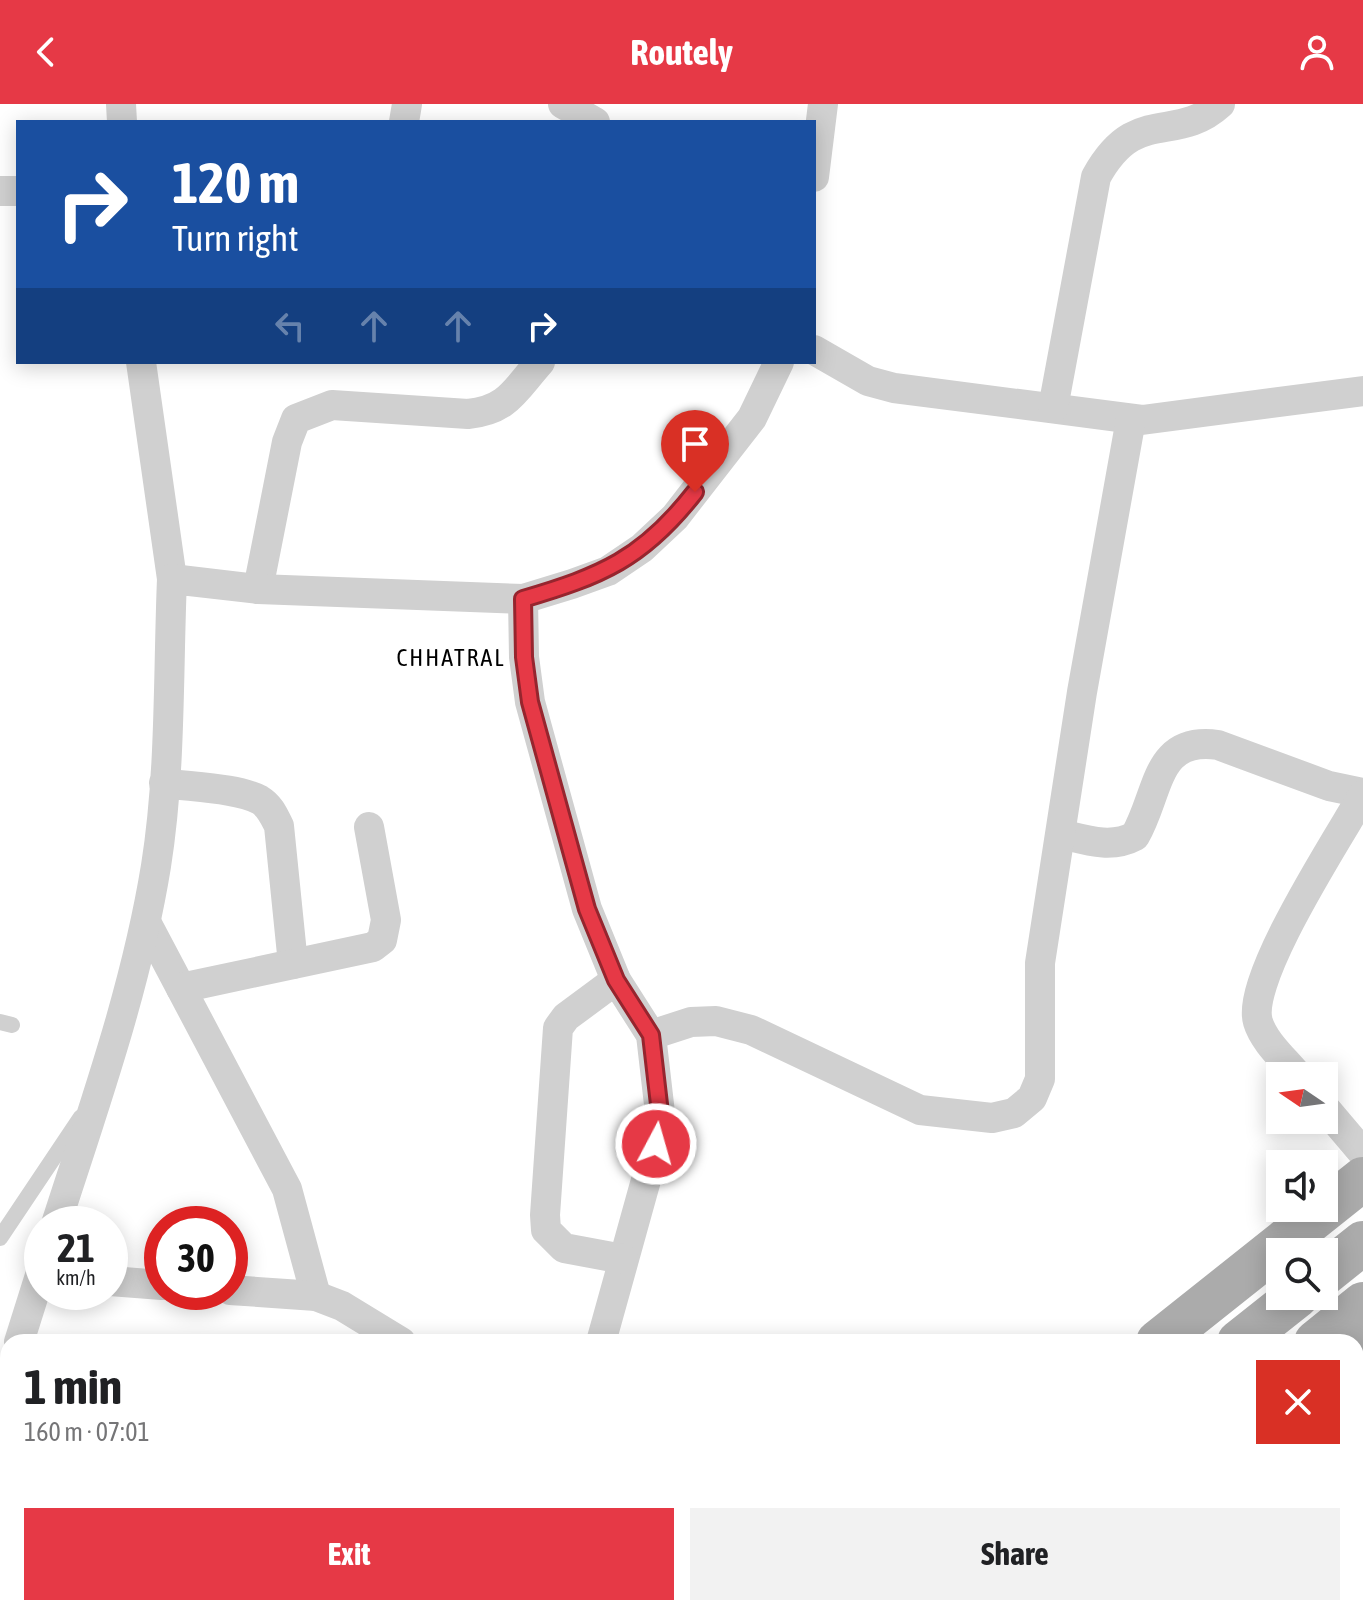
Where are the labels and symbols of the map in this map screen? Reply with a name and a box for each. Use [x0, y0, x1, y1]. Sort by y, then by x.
pin [661, 410, 729, 492]
district label: CHHATRAL [396, 644, 506, 671]
north arrow [1266, 1062, 1338, 1134]
position arrow [614, 1102, 698, 1186]
speed limit sign: 30 [144, 1206, 248, 1310]

